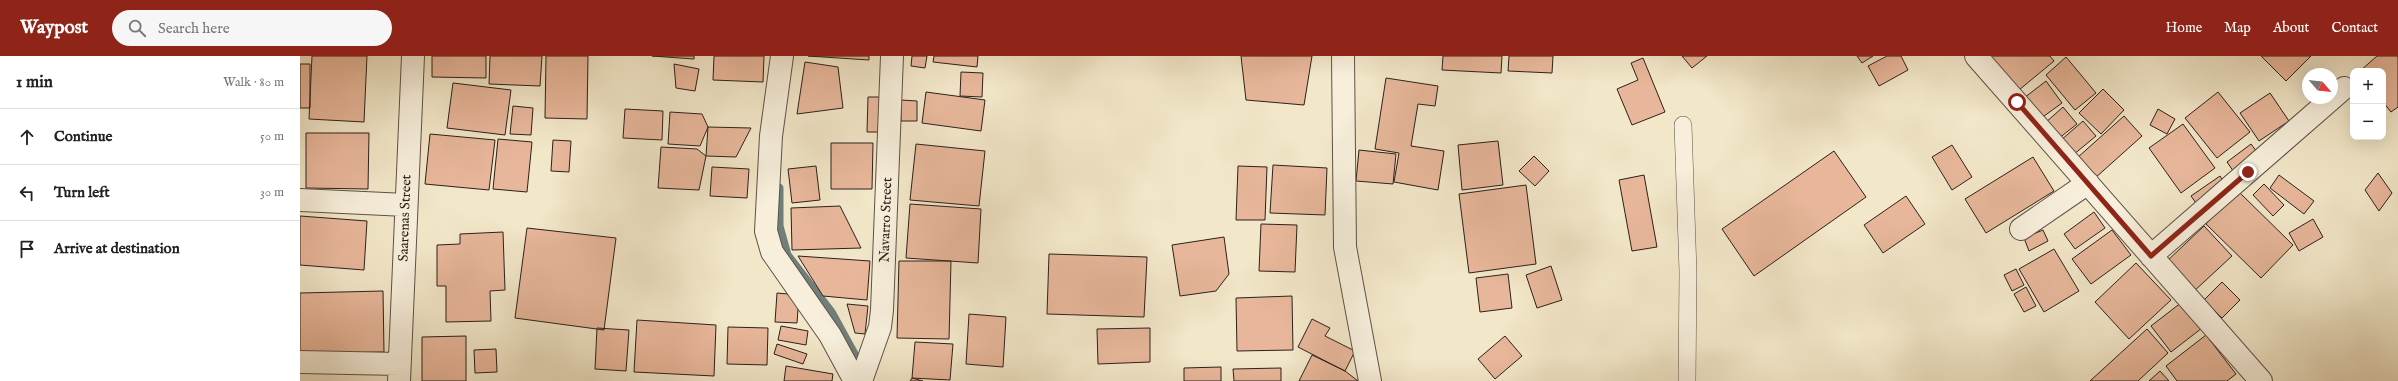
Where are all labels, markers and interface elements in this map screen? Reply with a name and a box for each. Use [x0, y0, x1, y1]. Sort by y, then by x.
search box [112, 10, 392, 46]
text: Waypost [20, 16, 88, 40]
icon: search [126, 17, 148, 39]
text: Search here [158, 19, 230, 38]
text: Home [2166, 19, 2202, 37]
text: Map [2224, 19, 2251, 37]
text: About [2273, 19, 2309, 37]
text: Contact [2331, 19, 2378, 37]
north arrow [2302, 68, 2338, 104]
map controls [2350, 68, 2386, 140]
button: + [2350, 68, 2386, 104]
text: 1 min [16, 72, 53, 93]
text: Walk · 80 m [223, 74, 284, 91]
route start [2008, 93, 2026, 111]
button: − [2350, 104, 2386, 140]
icon: ahead [16, 126, 38, 148]
text: Continue [54, 127, 112, 146]
text: 50 m [260, 128, 284, 145]
route end [2239, 163, 2257, 181]
street label: Saarenas Street [394, 174, 416, 262]
street label: Navarro Street [876, 177, 896, 263]
icon: left [16, 182, 38, 204]
text: Turn left [54, 183, 110, 202]
text: 30 m [260, 184, 284, 201]
icon: arrive [16, 238, 38, 260]
text: Arrive at destination [54, 239, 180, 258]

